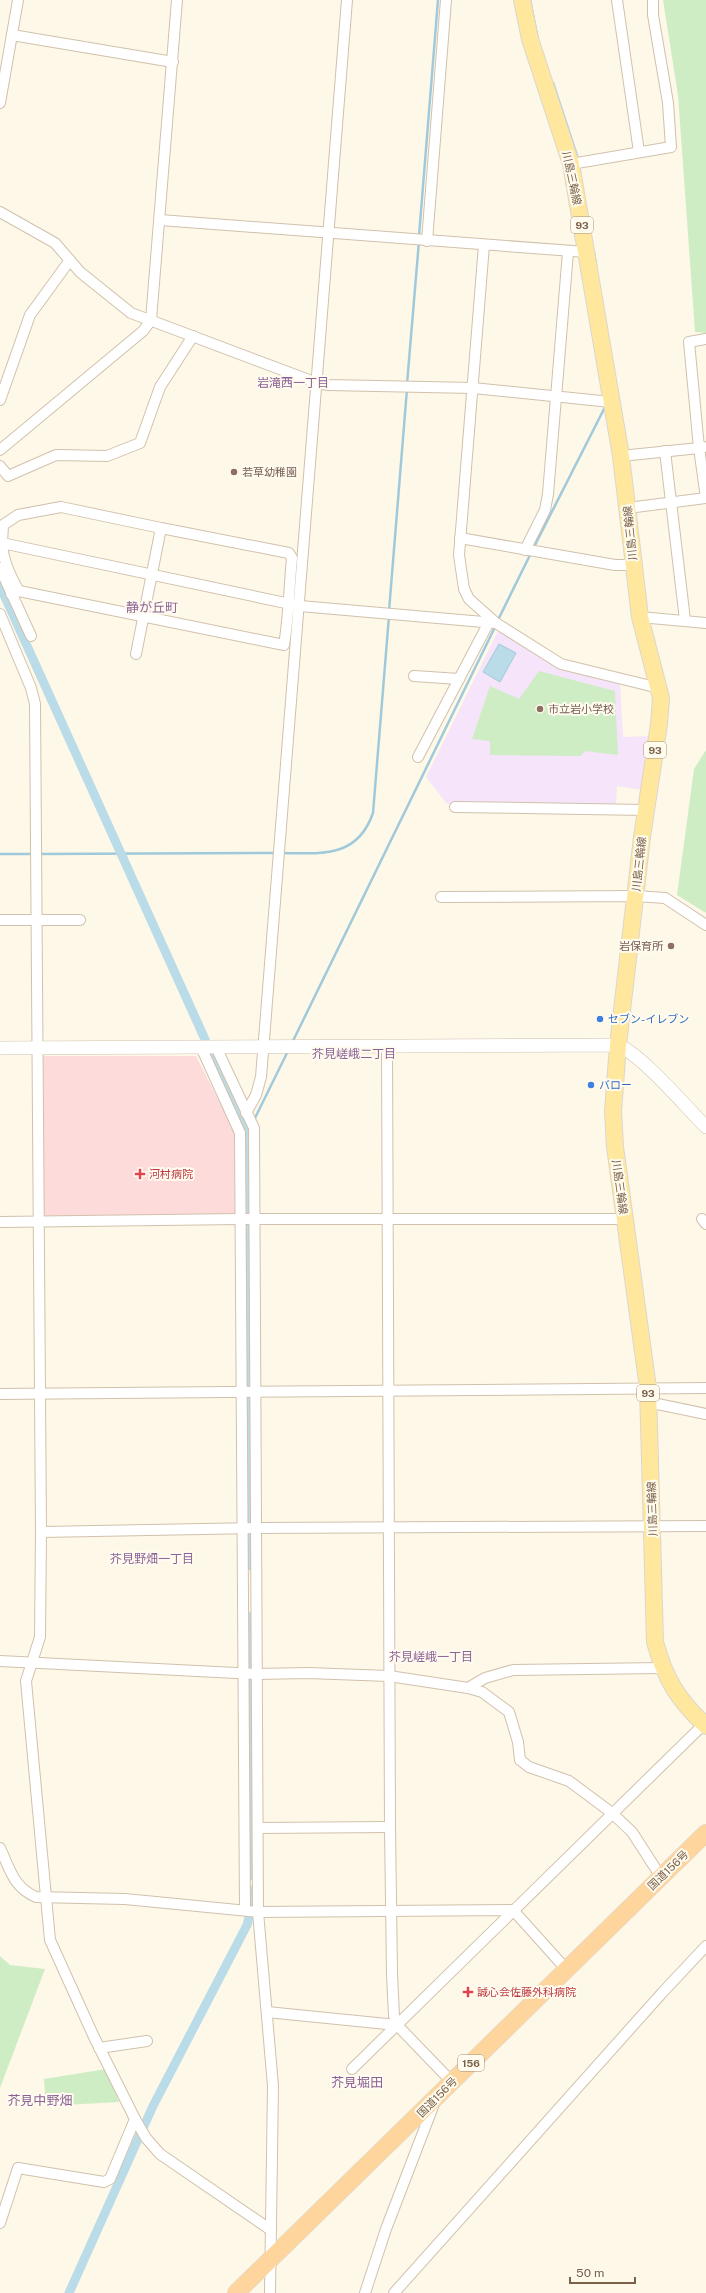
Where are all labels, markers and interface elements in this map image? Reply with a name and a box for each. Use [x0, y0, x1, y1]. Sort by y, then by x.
street label: 川島三輪線 [560, 150, 584, 206]
road number: 93 [571, 217, 593, 233]
district label: 岩滝西一丁目 [257, 376, 329, 390]
place label: 若草幼稚園 [242, 466, 297, 478]
marker: 若草幼稚園 [229, 467, 239, 477]
street label: 川島三輪線 [621, 505, 639, 561]
district label: 静が丘町 [126, 600, 178, 615]
place label: 市立岩小学校 [548, 703, 614, 715]
marker: 市立岩小学校 [535, 704, 545, 714]
road number: 93 [644, 742, 666, 758]
street label: 川島三輪線 [630, 836, 648, 892]
place label: 岩保育所 [619, 940, 664, 952]
marker: 岩保育所 [666, 941, 676, 951]
place label: セブン-イレブン [608, 1013, 689, 1025]
marker: セブン-イレブン [595, 1014, 605, 1024]
district label: 芥見嵯峨二丁目 [312, 1047, 396, 1061]
place label: バロー [599, 1079, 632, 1091]
marker: バロー [586, 1080, 596, 1090]
street label: 川島三輪線 [610, 1159, 630, 1215]
marker: 河村病院 [134, 1168, 146, 1180]
place label: 河村病院 [149, 1168, 193, 1180]
road number: 93 [637, 1385, 659, 1401]
street label: 川島三輪線 [645, 1481, 659, 1537]
district label: 芥見野畑一丁目 [110, 1552, 194, 1566]
district label: 芥見嵯峨一丁目 [389, 1650, 473, 1664]
street label: 国道156号 [645, 1848, 691, 1892]
marker: 誠心会佐藤外科病院 [462, 1986, 474, 1998]
place label: 誠心会佐藤外科病院 [477, 1986, 576, 1998]
road number: 156 [458, 2055, 484, 2071]
district label: 芥見堀田 [331, 2075, 383, 2090]
street label: 国道156号 [415, 2075, 459, 2119]
district label: 芥見中野畑 [7, 2093, 73, 2108]
scale bar [570, 2259, 635, 2285]
text: 50 m [576, 2266, 604, 2280]

